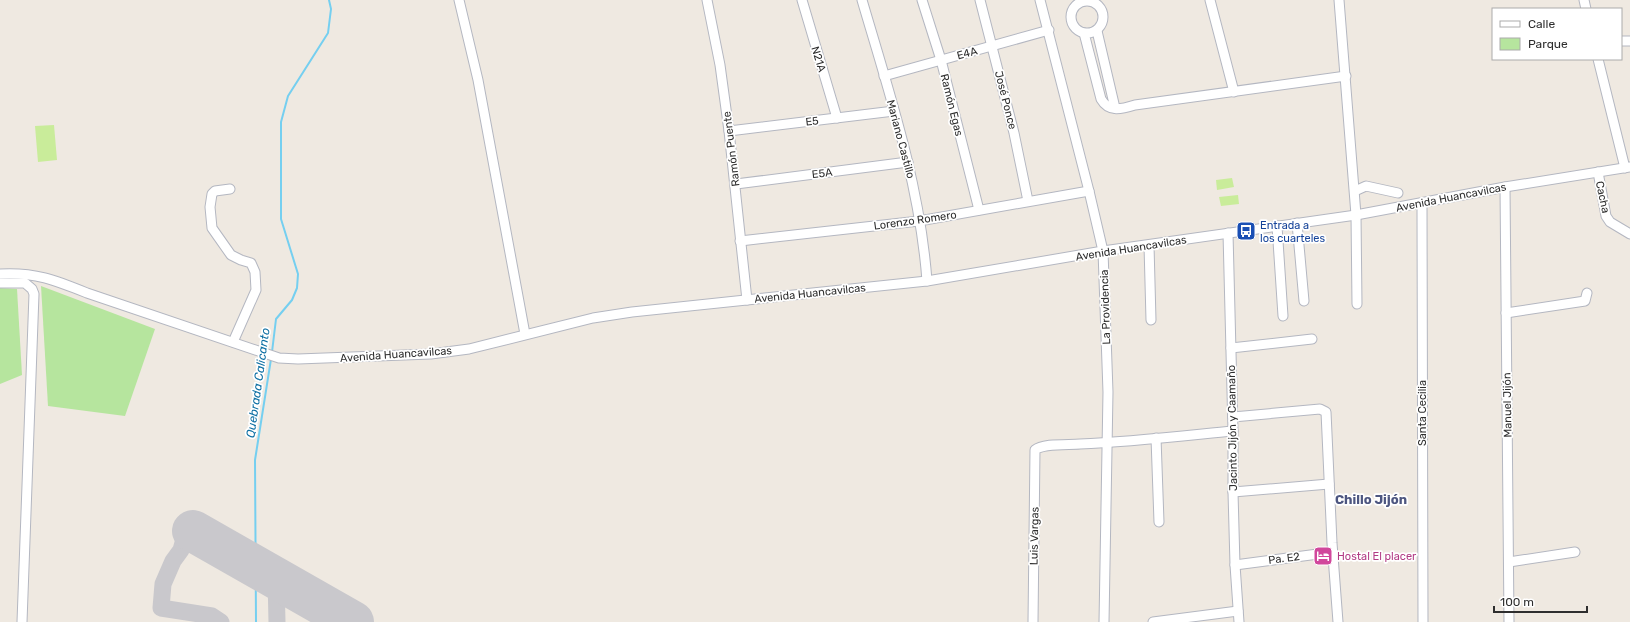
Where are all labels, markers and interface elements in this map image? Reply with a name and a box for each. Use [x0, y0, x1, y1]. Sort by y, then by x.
legend [1492, 8, 1622, 60]
text: Calle [1528, 17, 1555, 31]
text: Parque [1528, 37, 1568, 51]
street label: E4A [955, 44, 979, 62]
street label: N21A [808, 45, 829, 74]
street label: José Ponce [992, 69, 1019, 131]
street label: Ramón Egas [938, 73, 966, 138]
street label: Mariano Castillo [884, 98, 917, 180]
street label: Ramón Puente [720, 111, 743, 187]
street label: E5 [805, 114, 820, 129]
street label: E5A [811, 166, 834, 181]
street label: Avenida Huancavilcas [1395, 180, 1508, 215]
street label: Cacha [1593, 180, 1612, 214]
street label: Lorenzo Romero [873, 208, 957, 233]
place label: Entrada a los cuarteles [1260, 219, 1326, 245]
bus stop icon: Entrada a los cuarteles [1235, 220, 1257, 242]
street label: Avenida Huancavilcas [1075, 233, 1188, 264]
street label: La Providencia [1098, 269, 1113, 345]
street label: Avenida Huancavilcas [754, 281, 867, 306]
water label: Quebrada Calicanto [243, 327, 273, 439]
street label: Avenida Huancavilcas [340, 344, 453, 365]
street label: Jacinto Jijón y Caamaño [1225, 365, 1240, 491]
street label: Manuel Jijón [1500, 372, 1515, 438]
street label: Santa Cecilia [1416, 380, 1429, 446]
district label: Chillo Jijón [1335, 492, 1407, 507]
street label: Luis Vargas [1027, 506, 1042, 565]
hotel icon: Hostal El placer [1312, 545, 1334, 567]
street label: Pa. E2 [1268, 550, 1301, 567]
place label: Hostal El placer [1337, 550, 1417, 563]
scale bar [1494, 588, 1587, 614]
text: 100 m [1500, 595, 1534, 609]

